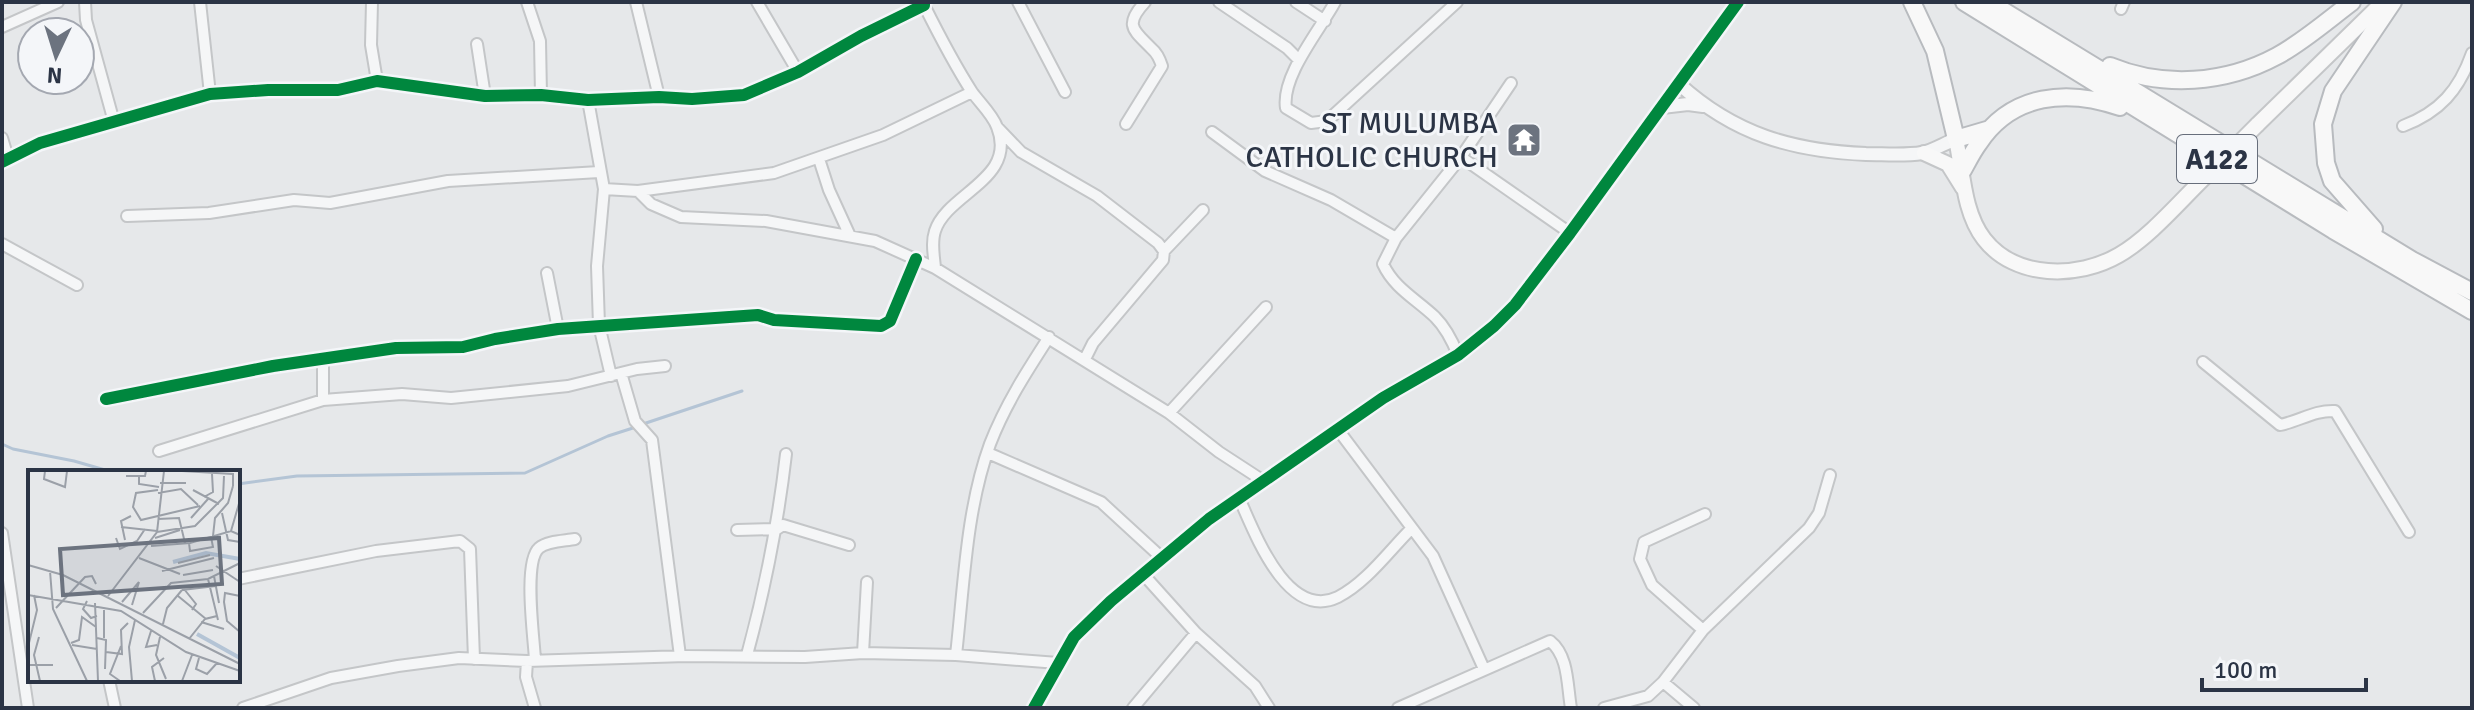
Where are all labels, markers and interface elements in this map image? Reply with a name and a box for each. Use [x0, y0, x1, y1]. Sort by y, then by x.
north arrow [16, 16, 96, 96]
text: N [46, 61, 63, 89]
place label: ST MULUMBA CATHOLIC CHURCH [1245, 105, 1498, 176]
temple icon: ST MULUMBA CATHOLIC CHURCH [1505, 121, 1543, 159]
road number: A122 [2177, 135, 2257, 183]
inset map [28, 470, 240, 682]
scale bar [2202, 642, 2366, 692]
text: 100 m [2214, 655, 2277, 685]

